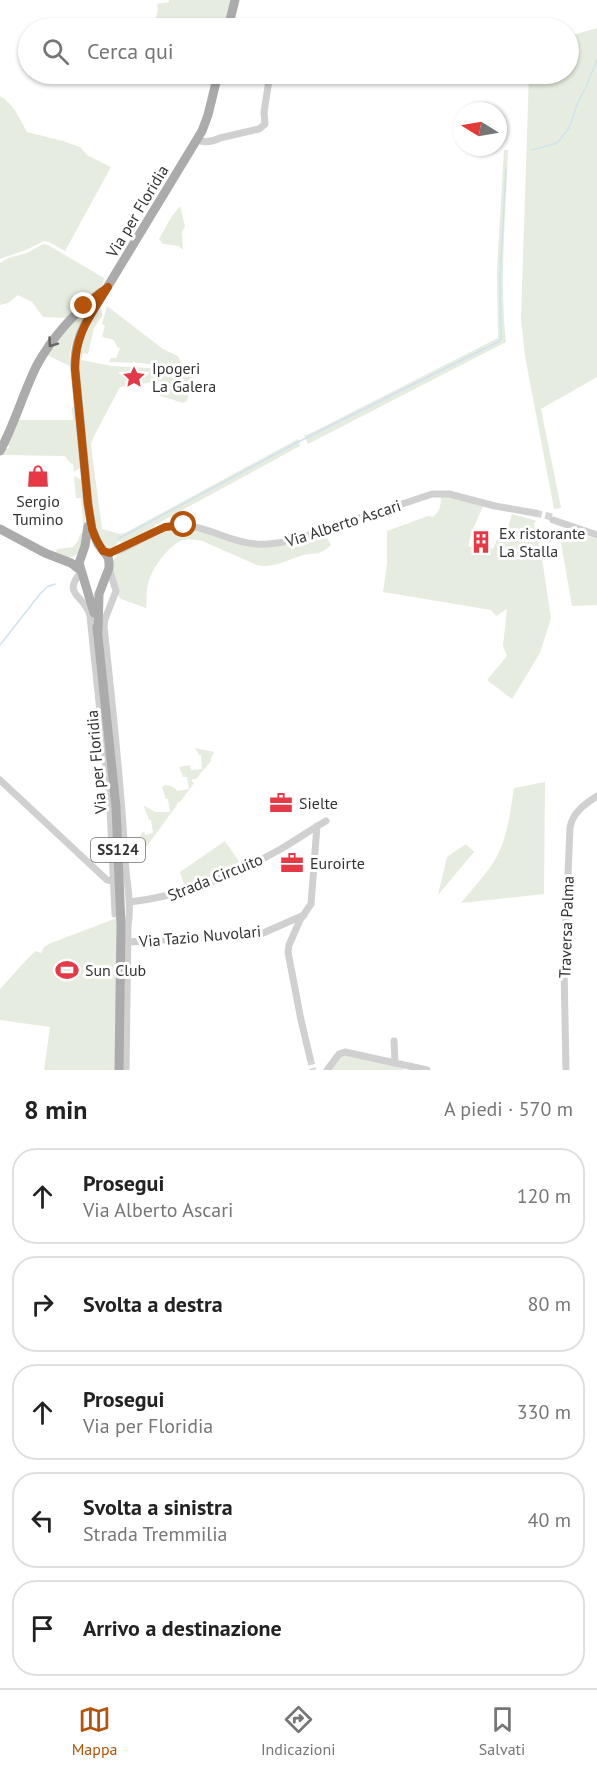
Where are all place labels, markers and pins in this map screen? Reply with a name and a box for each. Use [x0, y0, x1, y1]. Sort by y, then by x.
place label: Ipogeri La Galera [152, 358, 216, 396]
place icon: Ipogeri La Galera [121, 364, 147, 390]
shop icon: Sergio Tumino [25, 463, 51, 489]
place label: Sergio Tumino [13, 491, 63, 529]
place label: Ex ristorante La Stalla [499, 523, 585, 561]
building icon: Ex ristorante La Stalla [468, 529, 494, 555]
office icon: Sielte [268, 790, 294, 816]
place label: Sielte [299, 793, 338, 813]
office icon: Euroirte [279, 850, 305, 876]
place label: Euroirte [310, 853, 365, 873]
sports icon: Sun Club [54, 957, 80, 983]
place label: Sun Club [85, 960, 146, 980]

